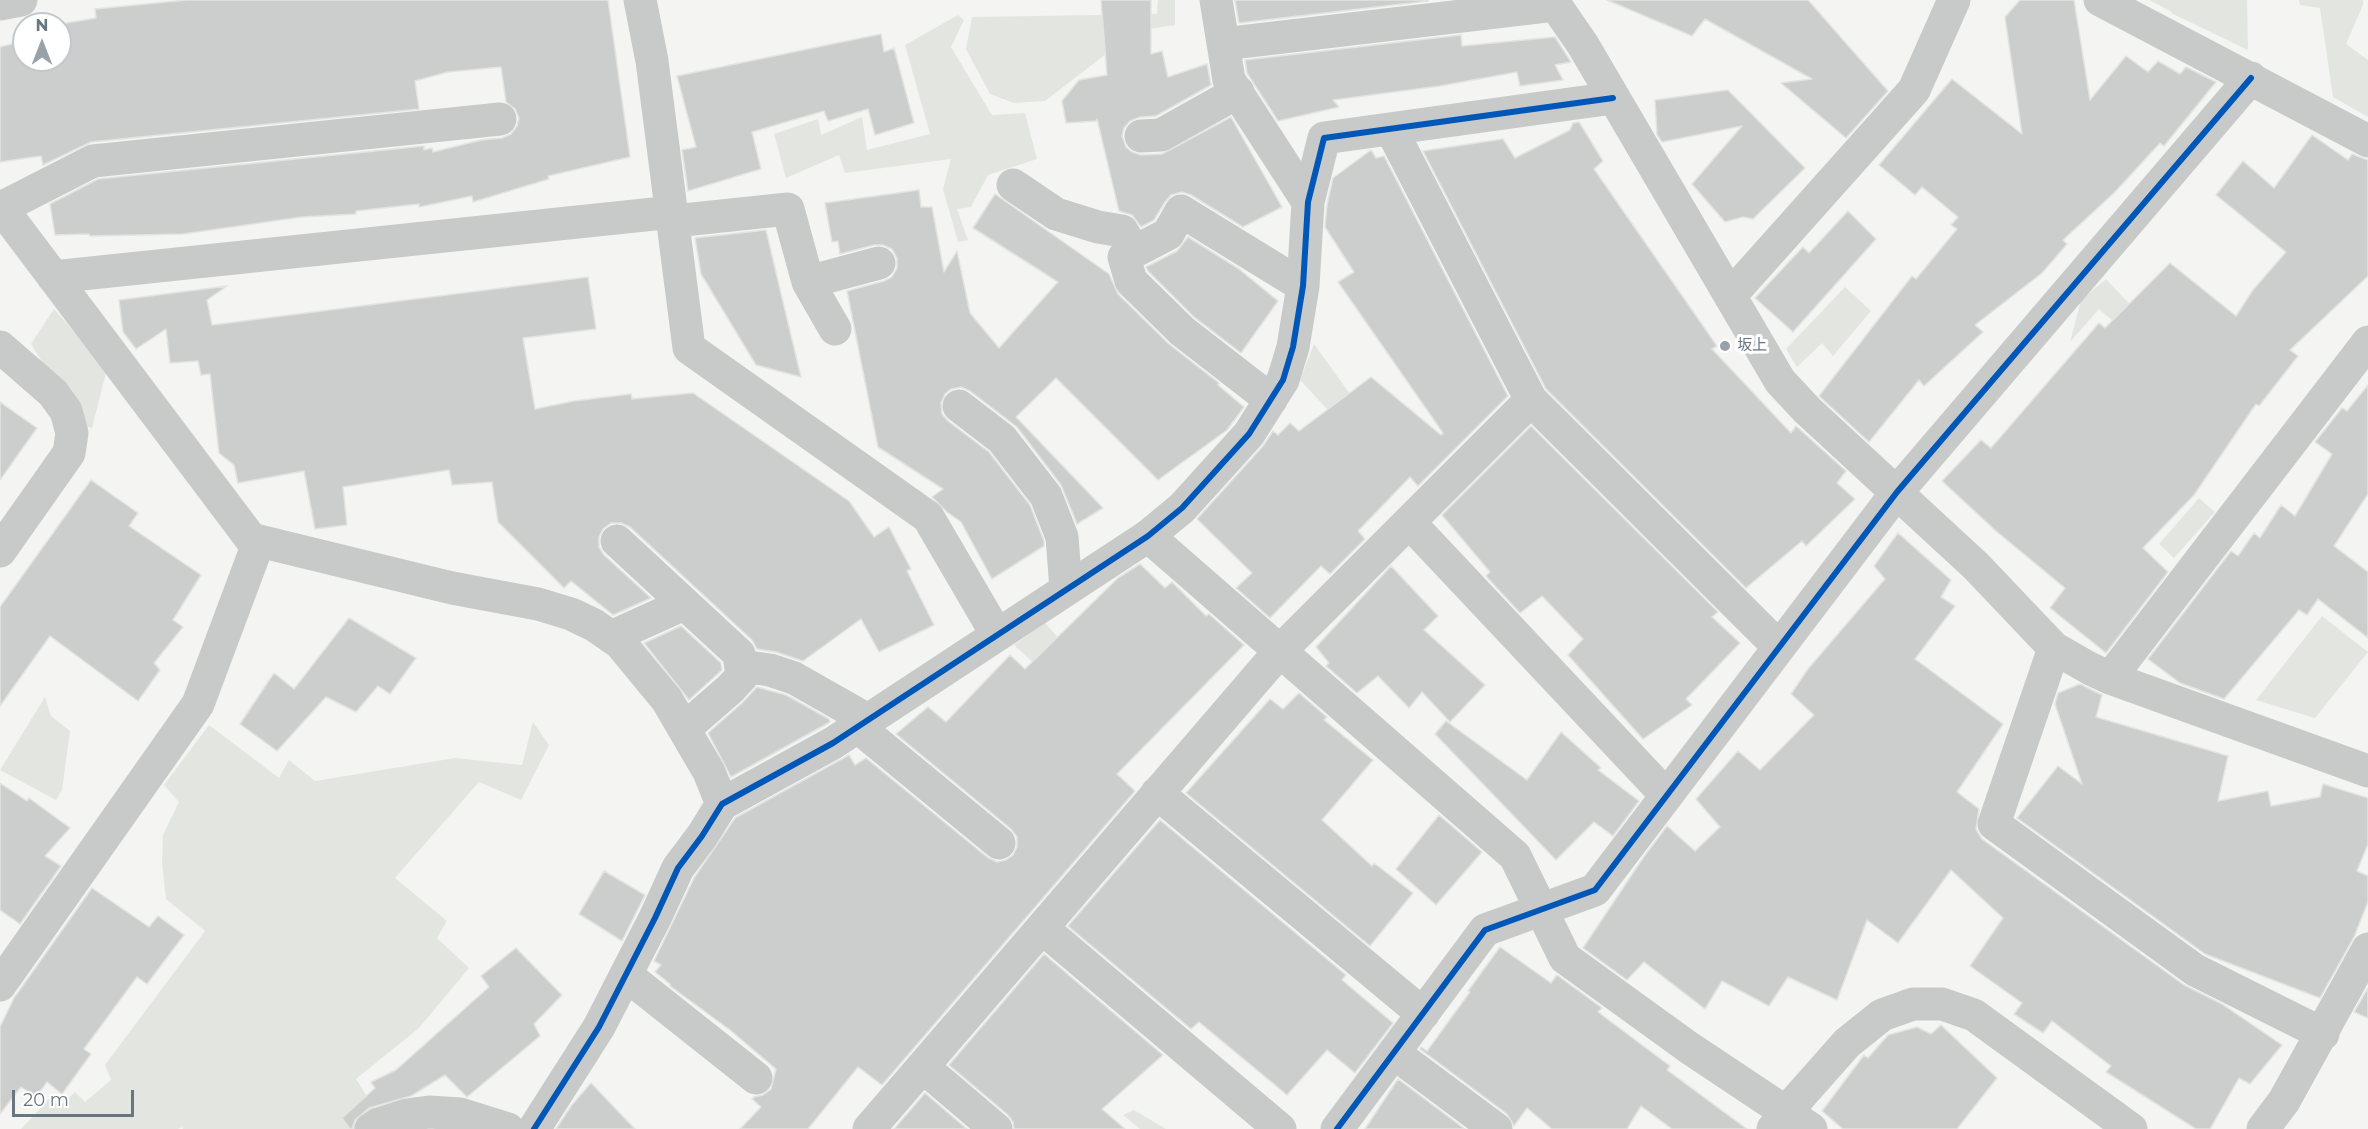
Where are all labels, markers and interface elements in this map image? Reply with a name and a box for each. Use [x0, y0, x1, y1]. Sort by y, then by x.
north arrow [12, 12, 72, 72]
text: N [36, 16, 48, 35]
place label: 坂上 [1737, 337, 1767, 355]
marker: 坂上 [1718, 339, 1732, 353]
scale bar [15, 1078, 136, 1116]
text: 20 m [23, 1089, 69, 1111]

